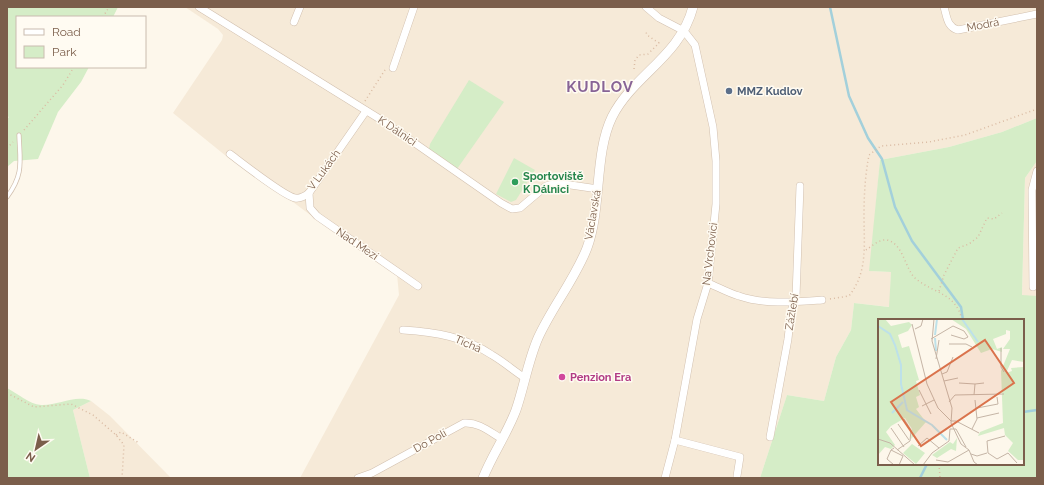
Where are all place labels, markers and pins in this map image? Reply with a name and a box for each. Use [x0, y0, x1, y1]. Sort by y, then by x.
place label: MMZ Kudlov [737, 85, 803, 98]
marker: MMZ Kudlov [724, 86, 734, 96]
place label: Sportoviště K Dálnici [523, 170, 584, 196]
marker: Sportoviště K Dálnici [510, 177, 520, 187]
place label: Penzion Era [570, 371, 631, 384]
marker: Penzion Era [557, 372, 567, 382]

